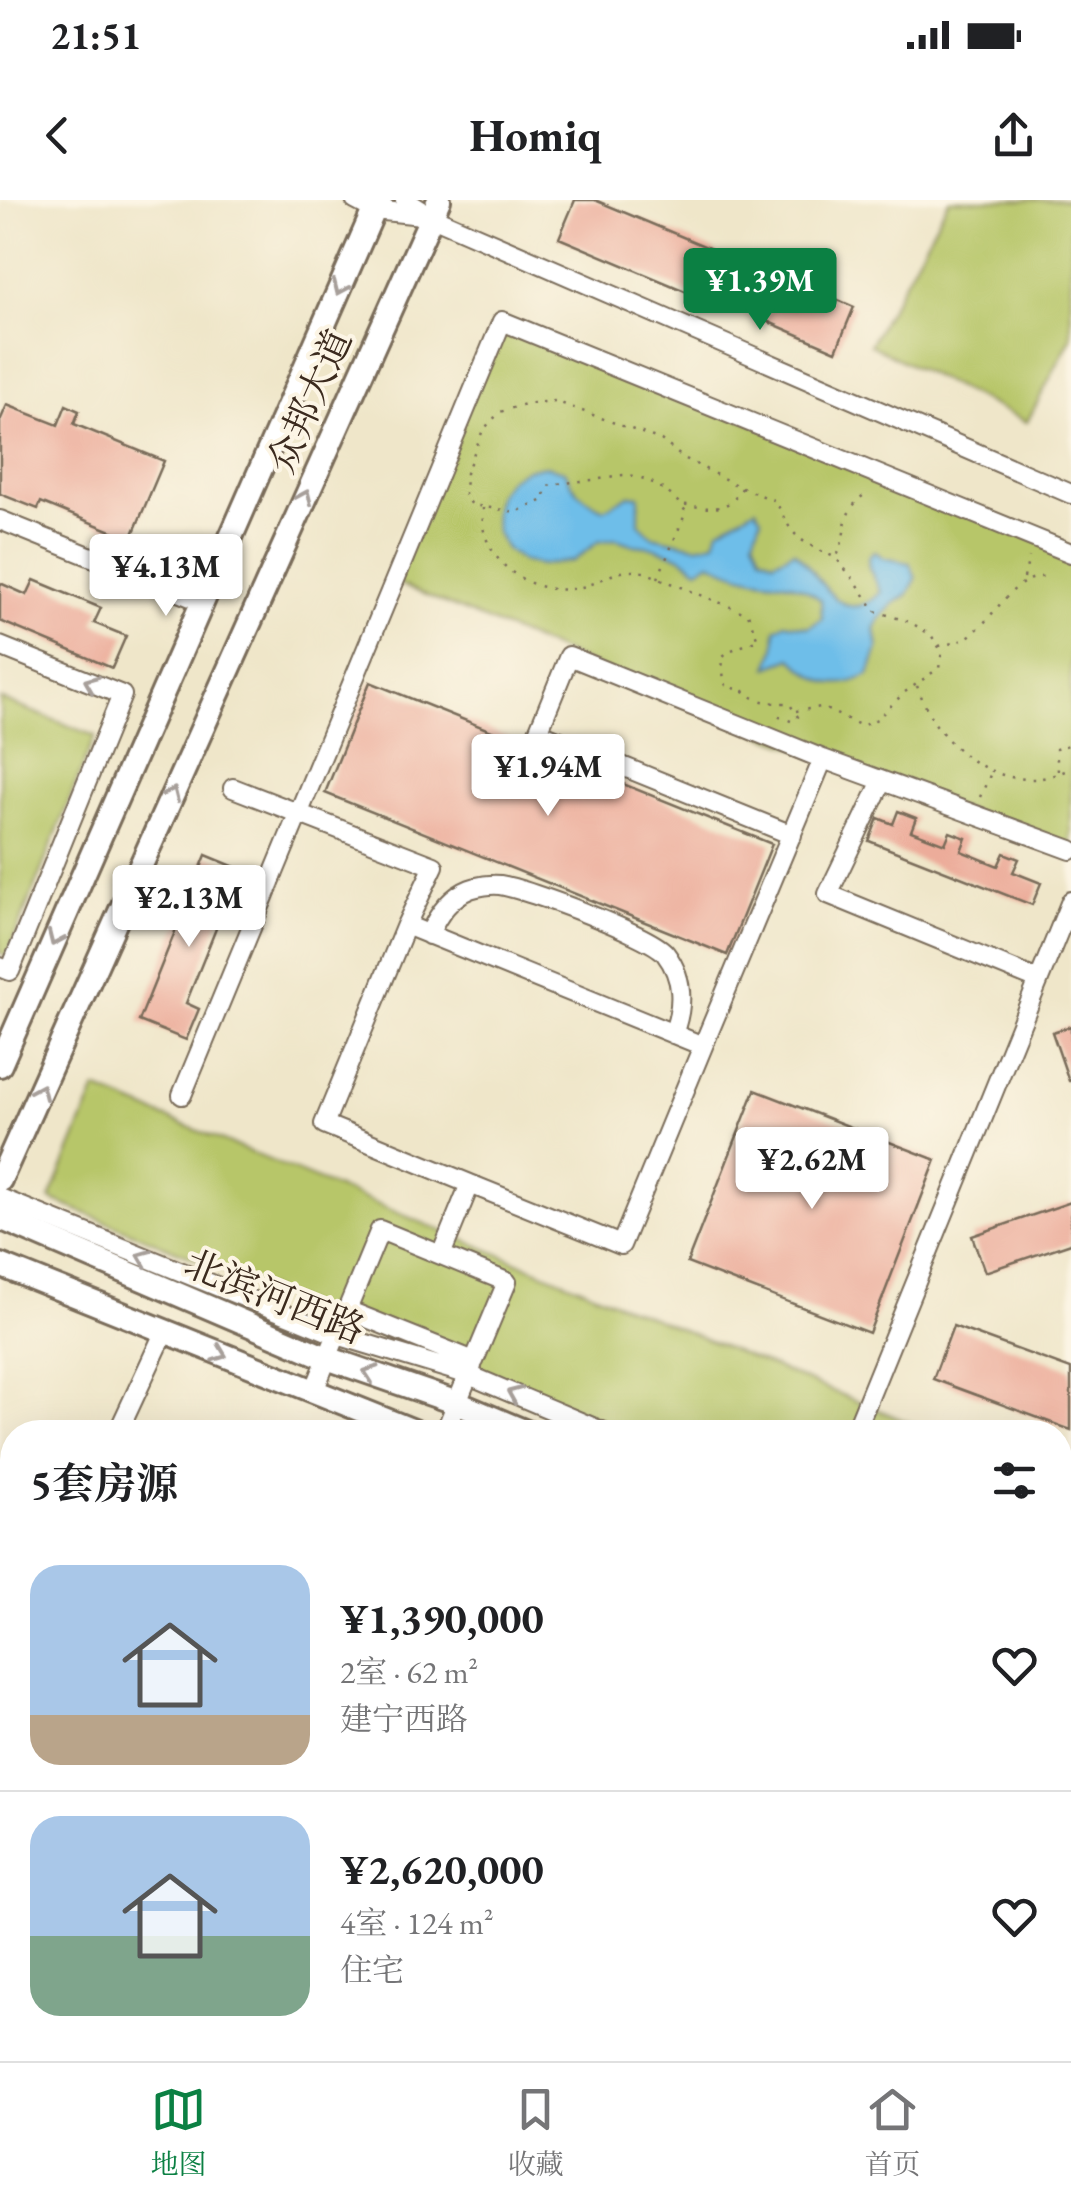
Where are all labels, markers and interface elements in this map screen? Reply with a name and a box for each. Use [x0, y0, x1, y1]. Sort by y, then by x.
text: 21:51 [50, 11, 141, 60]
text: Homiq [469, 106, 602, 164]
icon: back [30, 108, 85, 163]
icon: share [986, 108, 1041, 163]
pin: ¥1.39M [679, 248, 841, 333]
text: ¥1.39M [706, 259, 814, 301]
one-way arrow [332, 278, 352, 296]
street label: 众邦大道 [256, 322, 362, 480]
one-way arrow [293, 489, 313, 507]
pin: ¥4.13M [85, 534, 247, 619]
text: ¥4.13M [112, 545, 220, 587]
one-way arrow [83, 674, 101, 694]
pin: ¥1.94M [467, 734, 629, 819]
text: ¥1.94M [494, 745, 602, 787]
one-way arrow [160, 786, 180, 804]
pin: ¥2.13M [108, 865, 270, 950]
text: ¥2.13M [135, 876, 243, 918]
one-way arrow [47, 929, 67, 947]
one-way arrow [28, 1083, 48, 1101]
pin: ¥2.62M [731, 1127, 893, 1212]
text: ¥2.62M [758, 1138, 866, 1180]
street label: 北滨河西路 [178, 1238, 372, 1354]
one-way arrow [137, 1248, 154, 1268]
one-way arrow [210, 1343, 228, 1363]
one-way arrow [362, 1364, 379, 1384]
one-way arrow [506, 1386, 524, 1406]
icon: filters [987, 1453, 1042, 1508]
text: 5套房源 [30, 1456, 178, 1511]
text: ¥1,390,000 [340, 1591, 544, 1646]
icon: home [110, 1605, 230, 1725]
icon: heart [987, 1638, 1042, 1693]
text: 2室 · 62 m² [340, 1651, 478, 1693]
text: 建宁西路 [340, 1698, 468, 1740]
text: ¥2,620,000 [340, 1842, 544, 1897]
icon: home [110, 1856, 230, 1976]
icon: heart [987, 1889, 1042, 1944]
text: 4室 · 124 m² [340, 1902, 494, 1944]
text: 住宅 [340, 1949, 404, 1991]
tab: 地图 [150, 2082, 207, 2182]
tab: 收藏 [507, 2082, 564, 2182]
tab: 首页 [864, 2082, 921, 2182]

